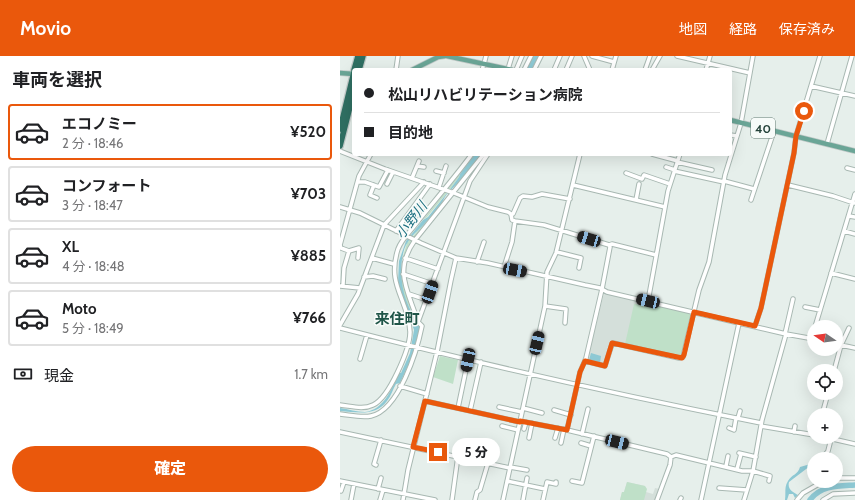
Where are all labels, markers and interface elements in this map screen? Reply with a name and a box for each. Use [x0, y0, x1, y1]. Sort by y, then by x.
text: Movio [20, 17, 71, 40]
text: 地図 [679, 20, 707, 38]
text: 経路 [729, 20, 757, 38]
text: 保存済み [779, 20, 835, 38]
text: 車両を選択 [12, 69, 102, 91]
text: 松山リハビリテーション病院 [388, 86, 583, 104]
route start [795, 102, 813, 120]
icon: car [14, 114, 50, 150]
text: エコノミー [62, 115, 137, 133]
road number: 40 [751, 118, 775, 138]
text: ¥520 [290, 123, 326, 141]
text: 目的地 [388, 124, 433, 142]
text: 2 分 · 18:46 [62, 135, 123, 151]
icon: car [14, 176, 50, 212]
text: コンフォート [62, 177, 152, 195]
text: ¥703 [291, 185, 326, 203]
water label: 小野川 [391, 196, 432, 242]
text: 3 分 · 18:47 [62, 197, 123, 213]
car [576, 230, 602, 248]
icon: car [14, 238, 50, 274]
text: XL [62, 238, 79, 256]
text: ¥885 [291, 247, 326, 265]
text: 4 分 · 18:48 [62, 258, 125, 274]
car [502, 262, 528, 278]
car [420, 279, 440, 305]
car [635, 292, 661, 310]
icon: car [14, 300, 50, 336]
text: Moto [62, 300, 96, 318]
text: ¥766 [293, 309, 326, 327]
district label: 来住町 [374, 310, 420, 328]
text: 5 分 · 18:49 [62, 320, 124, 336]
north arrow [807, 320, 843, 356]
map controls [807, 320, 843, 488]
car [528, 330, 546, 356]
car [460, 347, 476, 373]
icon: cash [12, 363, 34, 385]
button: locate [807, 364, 843, 400]
text: 1.7 km [294, 366, 328, 382]
text: 現金 [44, 367, 74, 385]
button: + [807, 408, 843, 444]
car [604, 433, 630, 451]
callout: 5 分 [452, 438, 500, 466]
route end [429, 443, 447, 461]
text: 5 分 [465, 444, 487, 460]
button: 確定 [12, 446, 328, 492]
button: − [807, 452, 843, 488]

